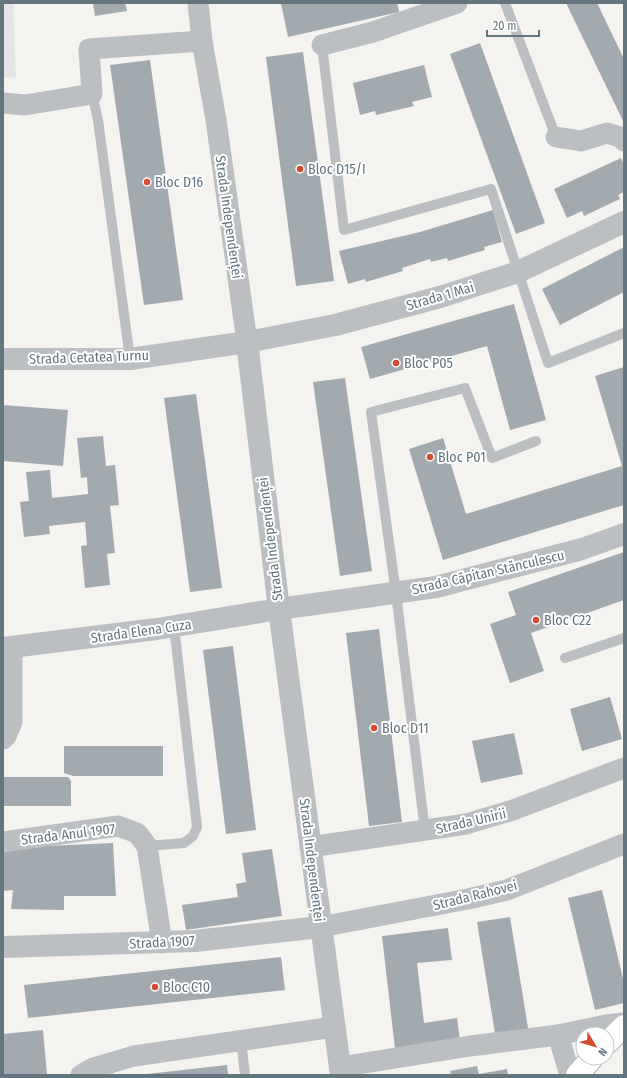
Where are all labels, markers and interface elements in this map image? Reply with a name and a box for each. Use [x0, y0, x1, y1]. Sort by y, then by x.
scale bar [487, 12, 539, 38]
text: 20 m [493, 19, 517, 33]
street label: Strada Independenței [210, 154, 246, 280]
place label: Bloc D15/I [308, 161, 366, 178]
marker: Bloc D15/I [295, 164, 305, 174]
place label: Bloc D16 [155, 174, 203, 191]
marker: Bloc D16 [142, 177, 152, 187]
street label: Strada 1 Mai [404, 279, 476, 314]
street label: Strada Cetatea Turnu [29, 347, 149, 368]
place label: Bloc P05 [404, 355, 453, 372]
marker: Bloc P05 [391, 358, 401, 368]
place label: Bloc P01 [438, 449, 486, 466]
marker: Bloc P01 [425, 452, 435, 462]
street label: Strada Independenței [254, 476, 288, 602]
street label: Strada Căpitan Stănculescu [410, 547, 566, 598]
place label: Bloc C22 [544, 612, 591, 629]
marker: Bloc C22 [531, 615, 541, 625]
street label: Strada Elena Cuza [90, 616, 193, 647]
place label: Bloc D11 [382, 720, 429, 737]
marker: Bloc D11 [369, 723, 379, 733]
street label: Strada Independenței [294, 797, 328, 923]
street label: Strada Unirii [434, 805, 508, 838]
street label: Strada Anul 1907 [20, 820, 116, 849]
street label: Strada Rahovei [431, 877, 519, 914]
street label: Strada 1907 [129, 932, 195, 953]
place label: Bloc C10 [163, 979, 210, 996]
marker: Bloc C10 [150, 982, 160, 992]
north arrow [575, 1026, 615, 1066]
text: N [595, 1045, 610, 1058]

